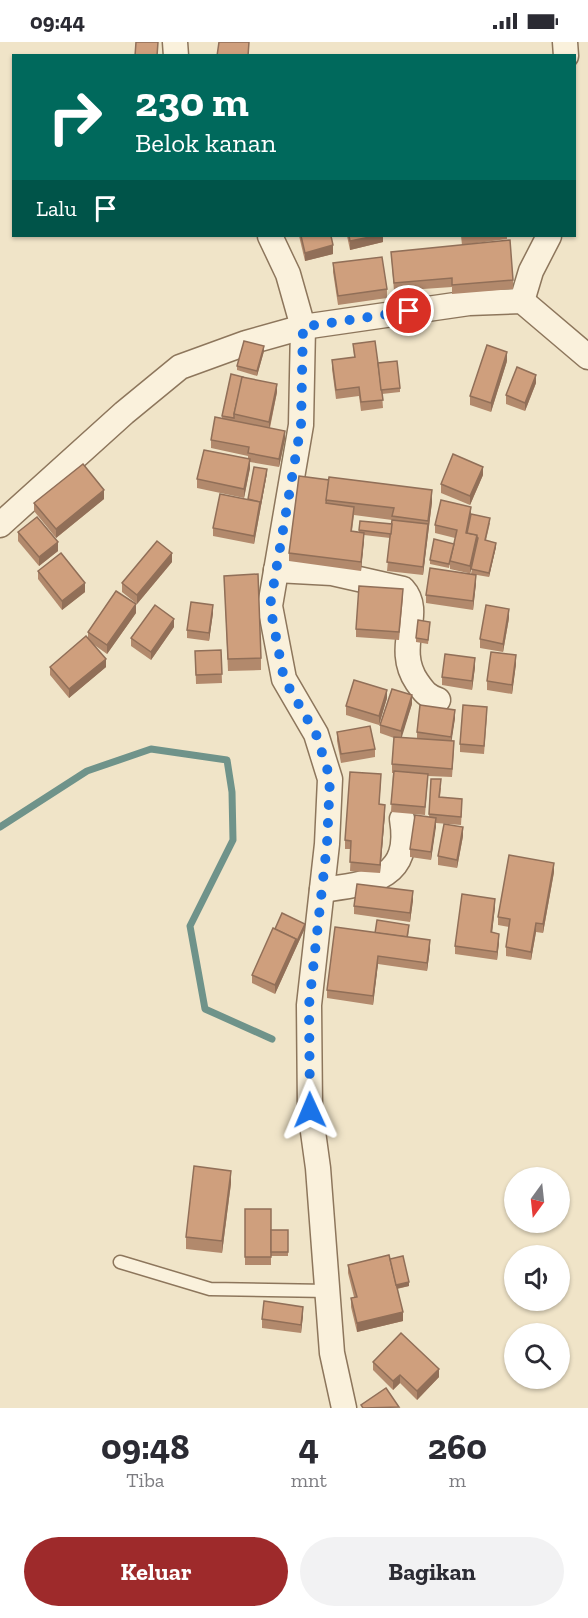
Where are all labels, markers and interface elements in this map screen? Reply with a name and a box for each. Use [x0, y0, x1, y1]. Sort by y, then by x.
text: 09:44 [30, 8, 85, 35]
text: 230 m [135, 76, 249, 127]
icon: right [36, 78, 114, 156]
text: Belok kanan [135, 127, 276, 159]
icon: arrive [89, 192, 122, 225]
text: Lalu [36, 195, 77, 222]
pin [383, 285, 434, 336]
icon: arrive [392, 294, 425, 327]
position arrow [278, 1078, 342, 1142]
north arrow [504, 1167, 570, 1233]
map controls [504, 1167, 570, 1389]
button: sound [504, 1245, 570, 1311]
button: search [504, 1323, 570, 1389]
text: 09:48 [101, 1425, 190, 1468]
text: 4 [298, 1425, 319, 1468]
text: 260 [428, 1425, 487, 1468]
text: Tiba [126, 1468, 165, 1492]
text: mnt [291, 1468, 327, 1492]
text: m [449, 1468, 466, 1492]
button: Keluar [24, 1537, 288, 1606]
button: Bagikan [300, 1537, 564, 1606]

